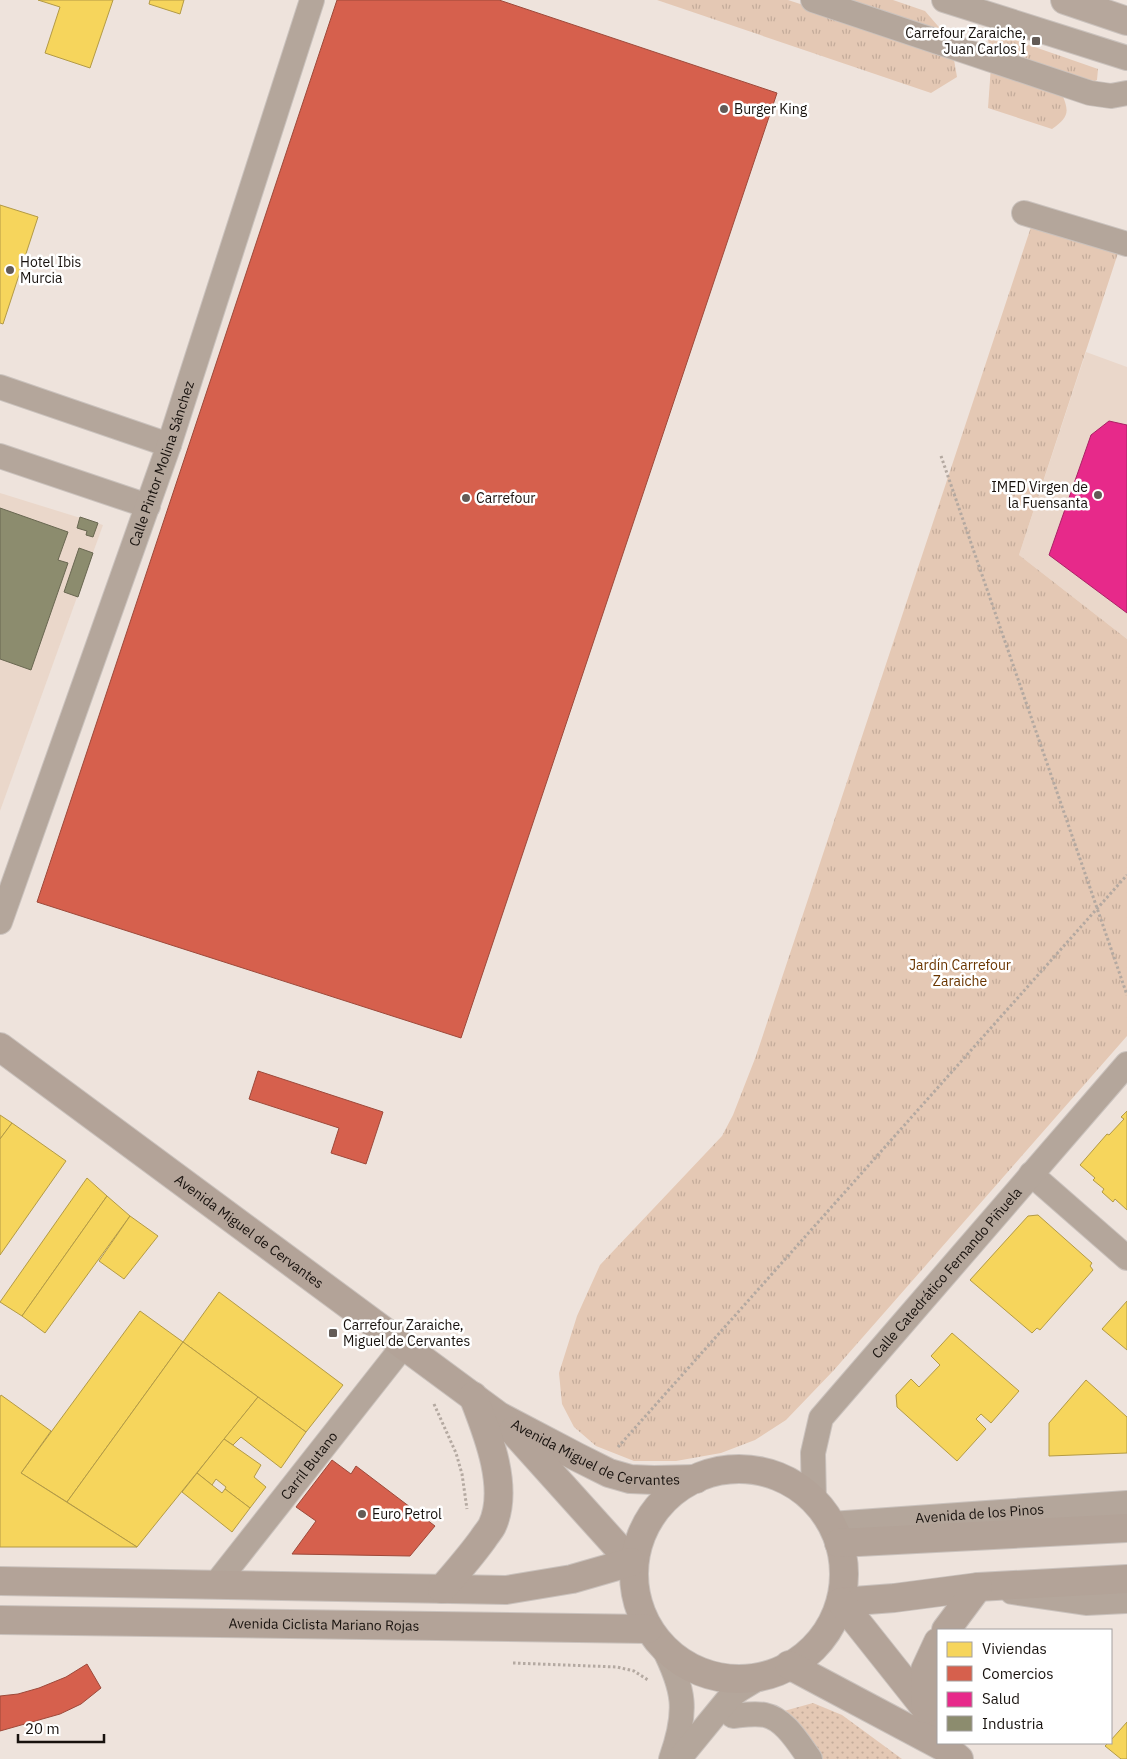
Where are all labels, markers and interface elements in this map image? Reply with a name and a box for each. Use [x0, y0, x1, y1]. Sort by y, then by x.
place label: Carrefour Zaraiche, Juan Carlos I [905, 24, 1026, 58]
marker: Carrefour Zaraiche, Juan Carlos I [1030, 35, 1042, 47]
place label: Burger King [734, 100, 808, 118]
marker: Burger King [718, 103, 730, 115]
place label: Hotel Ibis Murcia [20, 253, 82, 287]
marker: Hotel Ibis Murcia [4, 264, 16, 276]
street label: Calle Pintor Molina Sánchez [125, 378, 198, 549]
place label: IMED Virgen de la Fuensanta [991, 478, 1089, 512]
place label: Carrefour [476, 489, 535, 507]
marker: IMED Virgen de la Fuensanta [1092, 489, 1104, 501]
marker: Carrefour [460, 492, 472, 504]
park label: Jardín Carrefour Zaraiche [909, 956, 1011, 990]
street label: Avenida Miguel de Cervantes [171, 1170, 327, 1292]
street label: Calle Catedrático Fernando Piñuela [868, 1183, 1026, 1362]
place label: Carrefour Zaraiche, Miguel de Cervantes [343, 1316, 470, 1350]
marker: Carrefour Zaraiche, Miguel de Cervantes [327, 1327, 339, 1339]
street label: Avenida Miguel de Cervantes [508, 1415, 680, 1489]
street label: Carril Butano [276, 1428, 342, 1504]
street label: Avenida de los Pinos [915, 1500, 1045, 1527]
place label: Euro Petrol [372, 1505, 442, 1523]
marker: Euro Petrol [356, 1508, 368, 1520]
street label: Avenida Ciclista Mariano Rojas [228, 1614, 420, 1635]
legend [937, 1629, 1112, 1744]
text: Viviendas [982, 1639, 1047, 1658]
text: Comercios [982, 1664, 1053, 1683]
text: Salud [982, 1689, 1020, 1708]
scale bar [18, 1712, 104, 1744]
text: Industria [982, 1714, 1043, 1733]
text: 20 m [25, 1719, 60, 1738]

